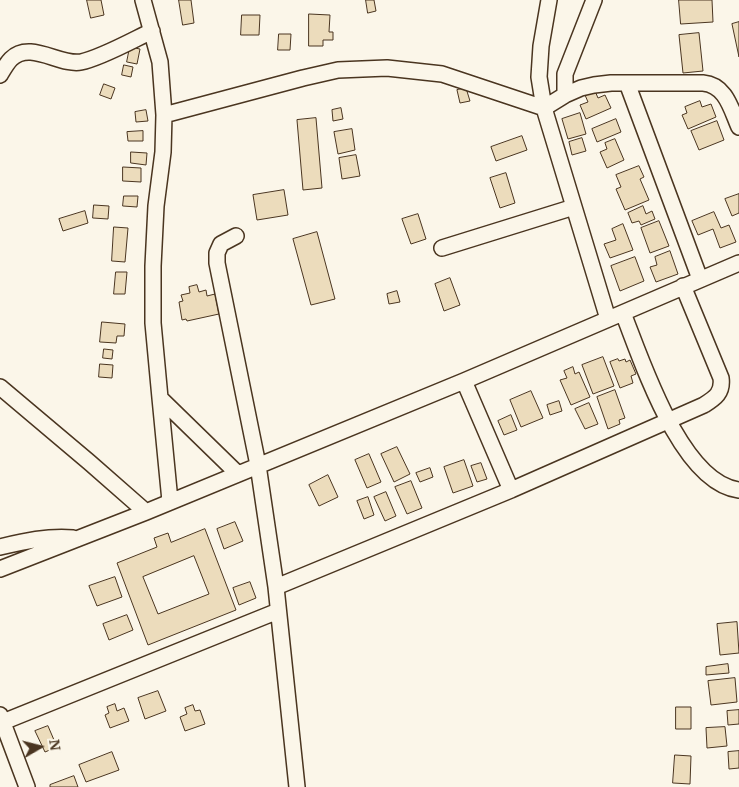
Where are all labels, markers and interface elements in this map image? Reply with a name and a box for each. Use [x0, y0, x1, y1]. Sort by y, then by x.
north arrow [15, 722, 65, 772]
text: N [45, 738, 65, 752]

